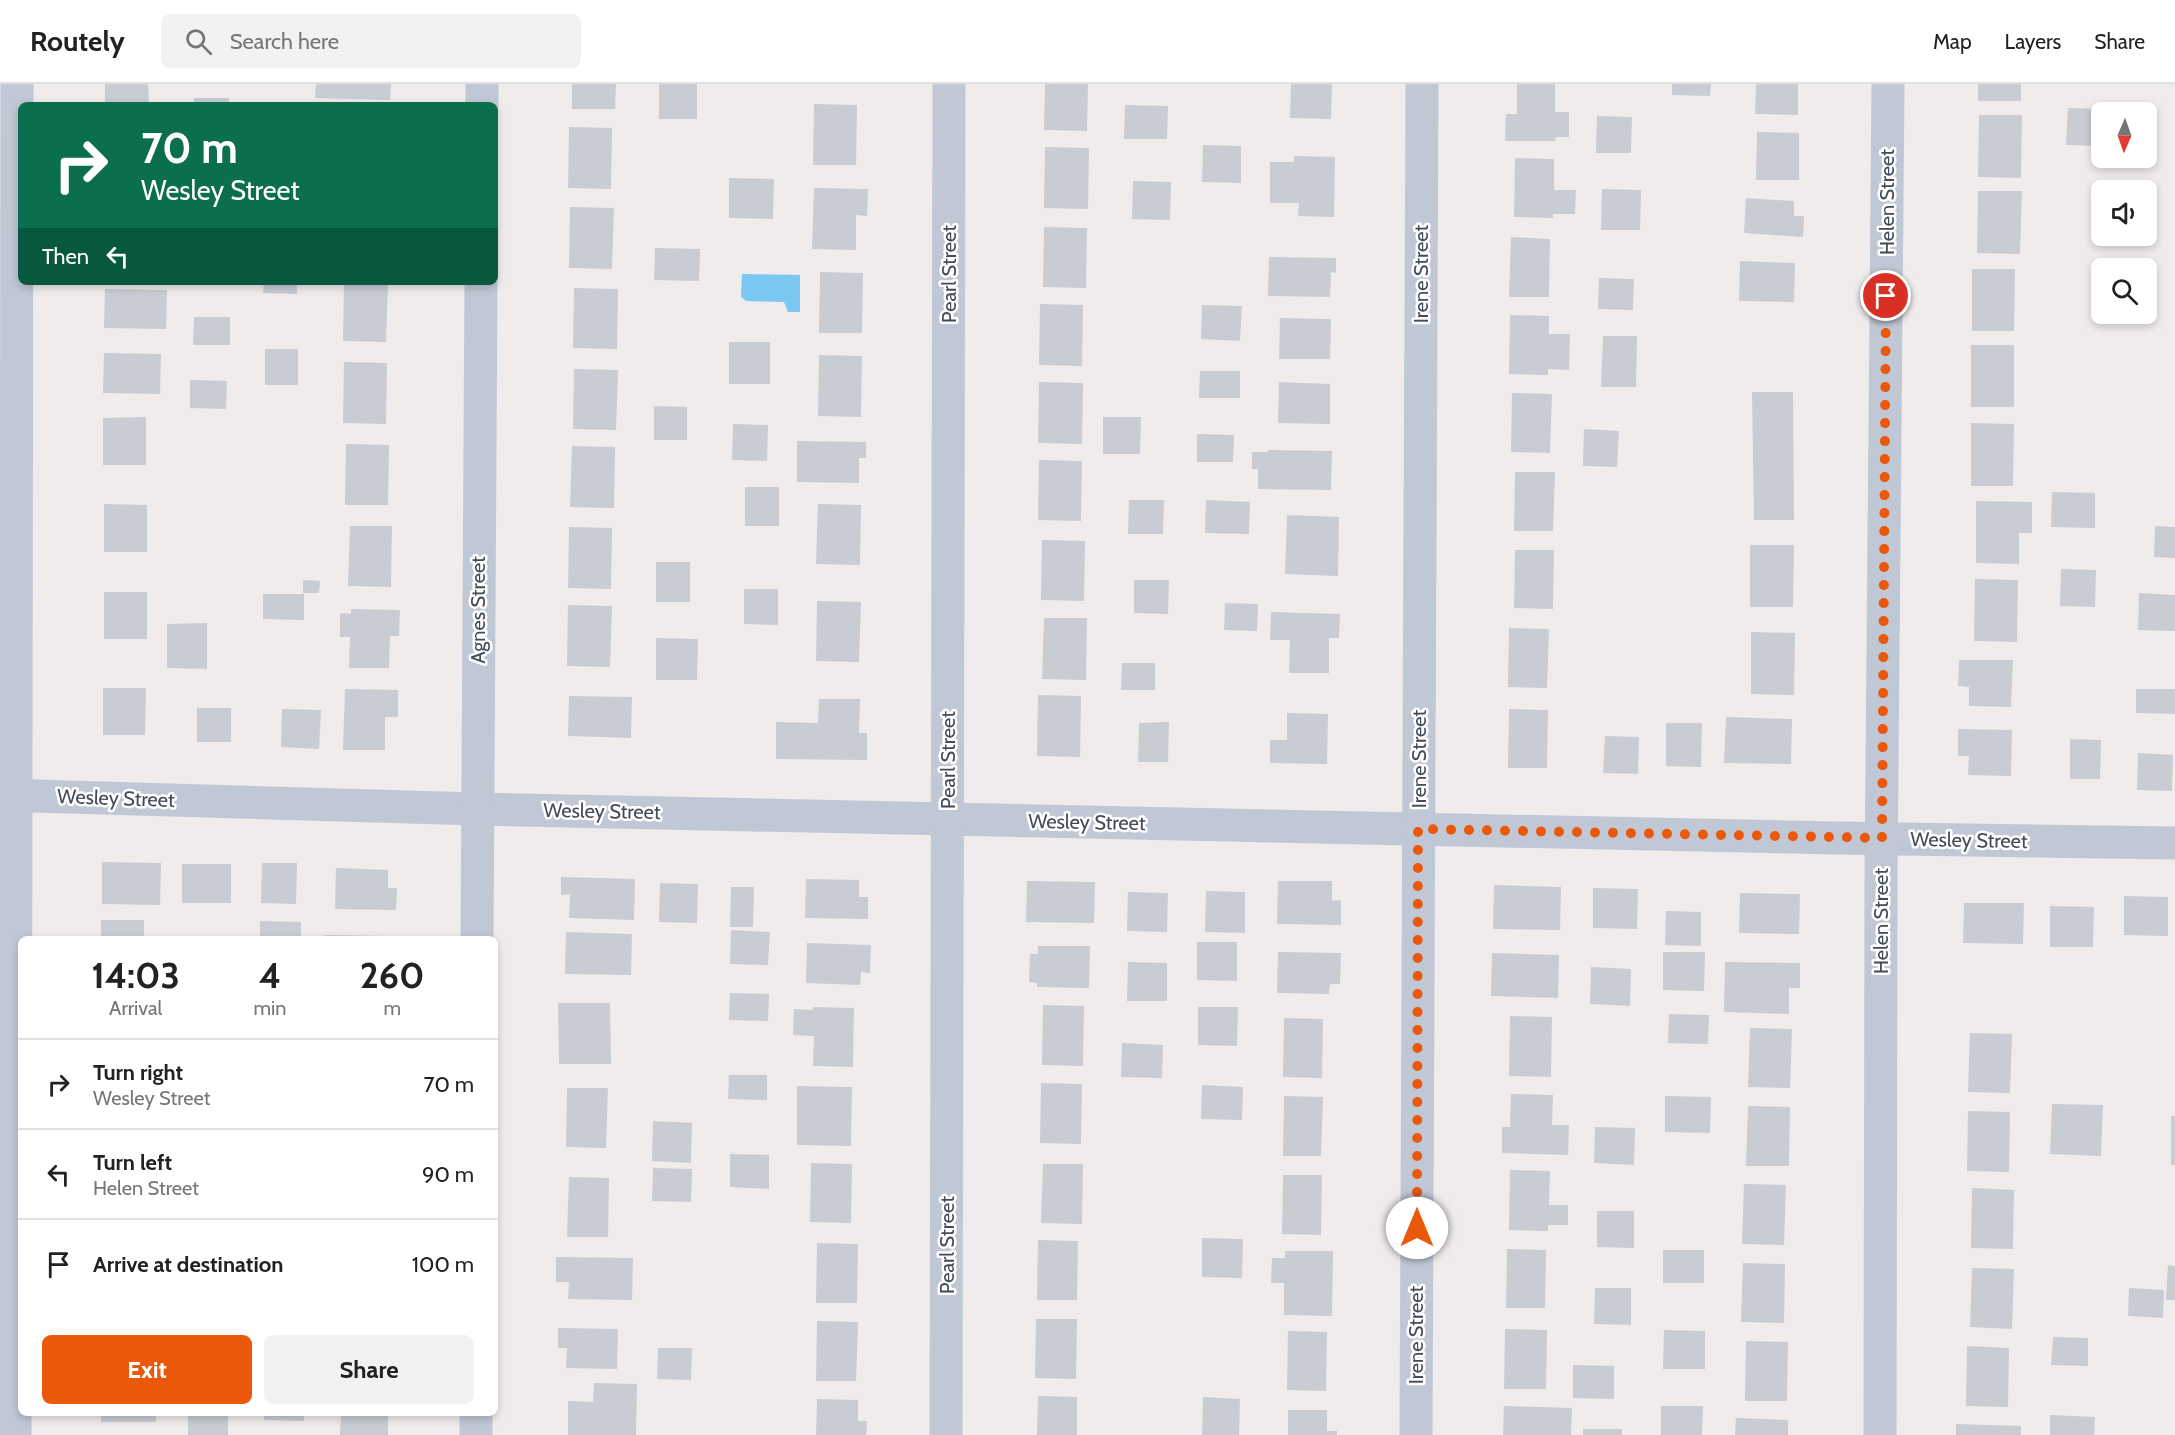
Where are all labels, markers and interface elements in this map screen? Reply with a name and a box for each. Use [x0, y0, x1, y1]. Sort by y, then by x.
search box [161, 14, 581, 68]
text: Routely [30, 24, 125, 58]
icon: search [182, 25, 215, 58]
text: Search here [230, 28, 339, 55]
text: Map [1933, 29, 1972, 54]
text: Layers [2005, 29, 2061, 54]
text: Share [2094, 29, 2145, 54]
north arrow [2091, 102, 2157, 168]
map controls [2091, 102, 2157, 324]
text: 70 m [141, 122, 238, 174]
icon: right [42, 126, 120, 204]
street label: Helen Street [1875, 149, 1899, 255]
text: Wesley Street [141, 174, 300, 207]
button: sound [2091, 180, 2157, 246]
street label: Irene Street [1409, 224, 1433, 323]
street label: Pearl Street [937, 225, 961, 323]
icon: left [101, 240, 134, 273]
text: Then [42, 243, 89, 270]
button: search [2091, 258, 2157, 324]
pin [1860, 270, 1911, 321]
icon: arrive [1869, 279, 1902, 312]
street label: Agnes Street [466, 556, 490, 664]
street label: Irene Street [1407, 709, 1431, 808]
street label: Pearl Street [936, 711, 960, 809]
street label: Wesley Street [57, 784, 175, 812]
street label: Wesley Street [543, 798, 661, 824]
street label: Wesley Street [1028, 809, 1146, 835]
street label: Wesley Street [1910, 827, 2028, 853]
street label: Helen Street [1869, 868, 1893, 974]
text: 14:03 [91, 953, 180, 997]
text: 4 [259, 953, 281, 997]
text: 260 [360, 953, 425, 997]
text: Arrival [109, 996, 162, 1020]
text: min [253, 996, 286, 1020]
text: m [383, 996, 401, 1020]
text: Turn right [93, 1059, 183, 1086]
icon: right [42, 1068, 75, 1101]
text: 70 m [424, 1071, 474, 1098]
text: Wesley Street [93, 1086, 210, 1110]
text: Turn left [93, 1149, 172, 1176]
icon: left [42, 1158, 75, 1191]
text: 90 m [422, 1161, 474, 1188]
text: Helen Street [93, 1176, 199, 1200]
street label: Pearl Street [935, 1196, 959, 1294]
position arrow [1385, 1196, 1449, 1260]
icon: arrive [42, 1248, 75, 1281]
text: Arrive at destination [93, 1251, 283, 1278]
text: 100 m [412, 1251, 474, 1278]
street label: Irene Street [1404, 1285, 1428, 1384]
button: Exit [42, 1335, 252, 1404]
button: Share [264, 1335, 474, 1404]

